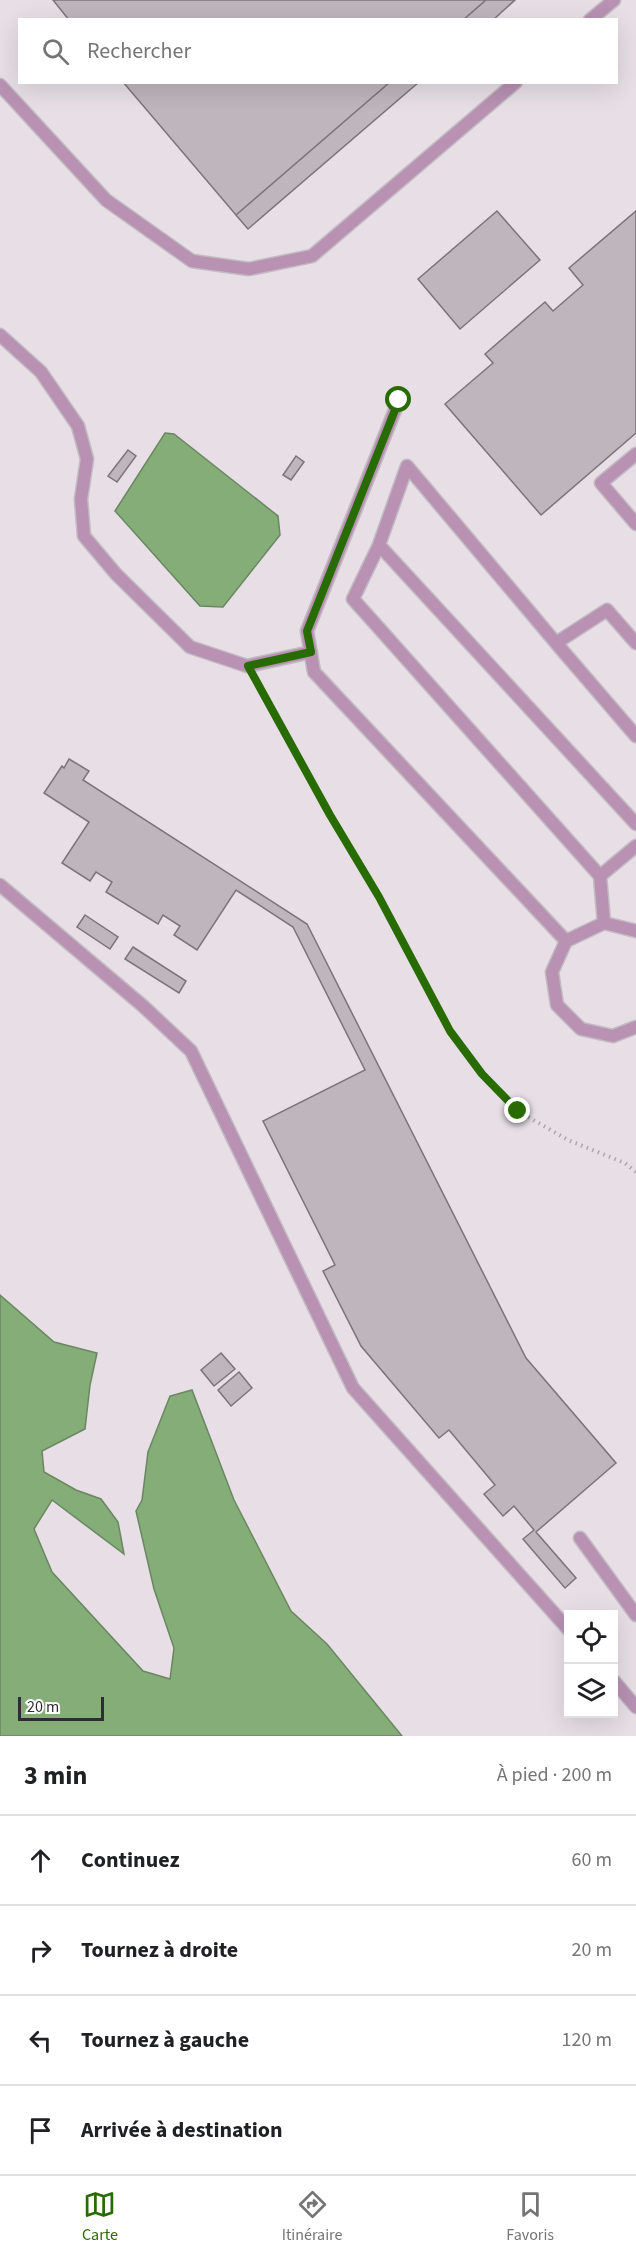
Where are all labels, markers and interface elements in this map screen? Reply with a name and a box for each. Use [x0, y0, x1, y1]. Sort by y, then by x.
search box [18, 18, 618, 84]
icon: search [39, 35, 72, 68]
text: Rechercher [87, 35, 191, 67]
route start [385, 386, 411, 412]
route end [504, 1097, 530, 1123]
map controls [564, 1610, 618, 1718]
button: locate [564, 1610, 618, 1664]
button: layers [564, 1664, 618, 1718]
scale bar [18, 1694, 104, 1722]
text: 20 m [27, 1696, 59, 1718]
text: 3 min [24, 1757, 87, 1794]
text: À pied · 200 m [497, 1761, 612, 1789]
icon: ahead [24, 1844, 57, 1877]
text: Continuez [81, 1844, 180, 1876]
text: 60 m [572, 1846, 612, 1874]
icon: right [24, 1934, 57, 1967]
text: Tournez à droite [81, 1934, 238, 1966]
text: 20 m [572, 1936, 612, 1964]
icon: left [24, 2024, 57, 2057]
text: Tournez à gauche [81, 2024, 249, 2056]
text: 120 m [562, 2026, 612, 2054]
icon: arrive [24, 2114, 57, 2147]
text: Arrivée à destination [81, 2114, 283, 2146]
tab: Carte [82, 2188, 118, 2246]
tab: Itinéraire [282, 2188, 342, 2246]
tab: Favoris [506, 2188, 554, 2246]

